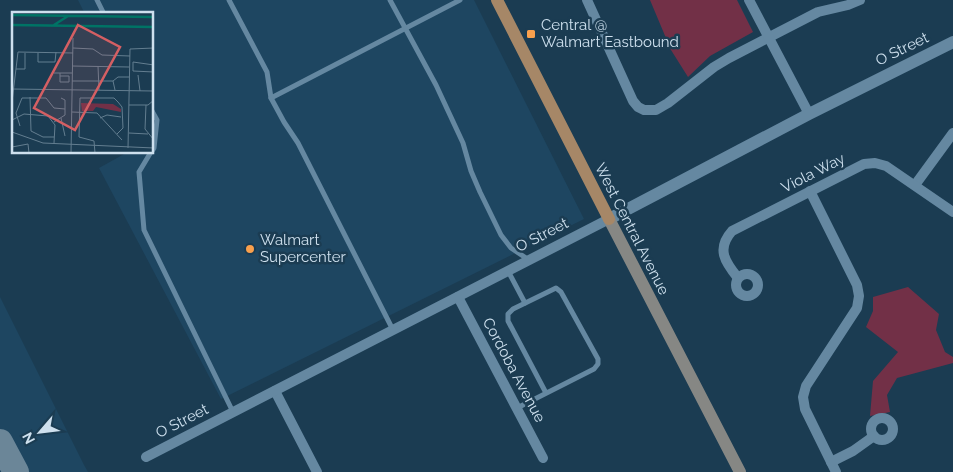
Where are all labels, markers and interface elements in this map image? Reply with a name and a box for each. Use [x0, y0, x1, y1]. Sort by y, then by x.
inset map [12, 12, 154, 154]
place label: Central @ Walmart Eastbound [541, 16, 679, 51]
marker: Central @ Walmart Eastbound [525, 28, 537, 40]
street label: O Street [873, 28, 931, 70]
street label: Viola Way [778, 149, 848, 197]
street label: West Central Avenue [591, 160, 673, 298]
street label: O Street [513, 214, 571, 256]
place label: Walmart Supercenter [260, 231, 346, 266]
marker: Walmart Supercenter [244, 243, 256, 255]
street label: Cordoba Avenue [479, 315, 549, 426]
street label: O Street [153, 400, 211, 442]
north arrow [15, 407, 65, 457]
text: N [19, 430, 38, 447]

